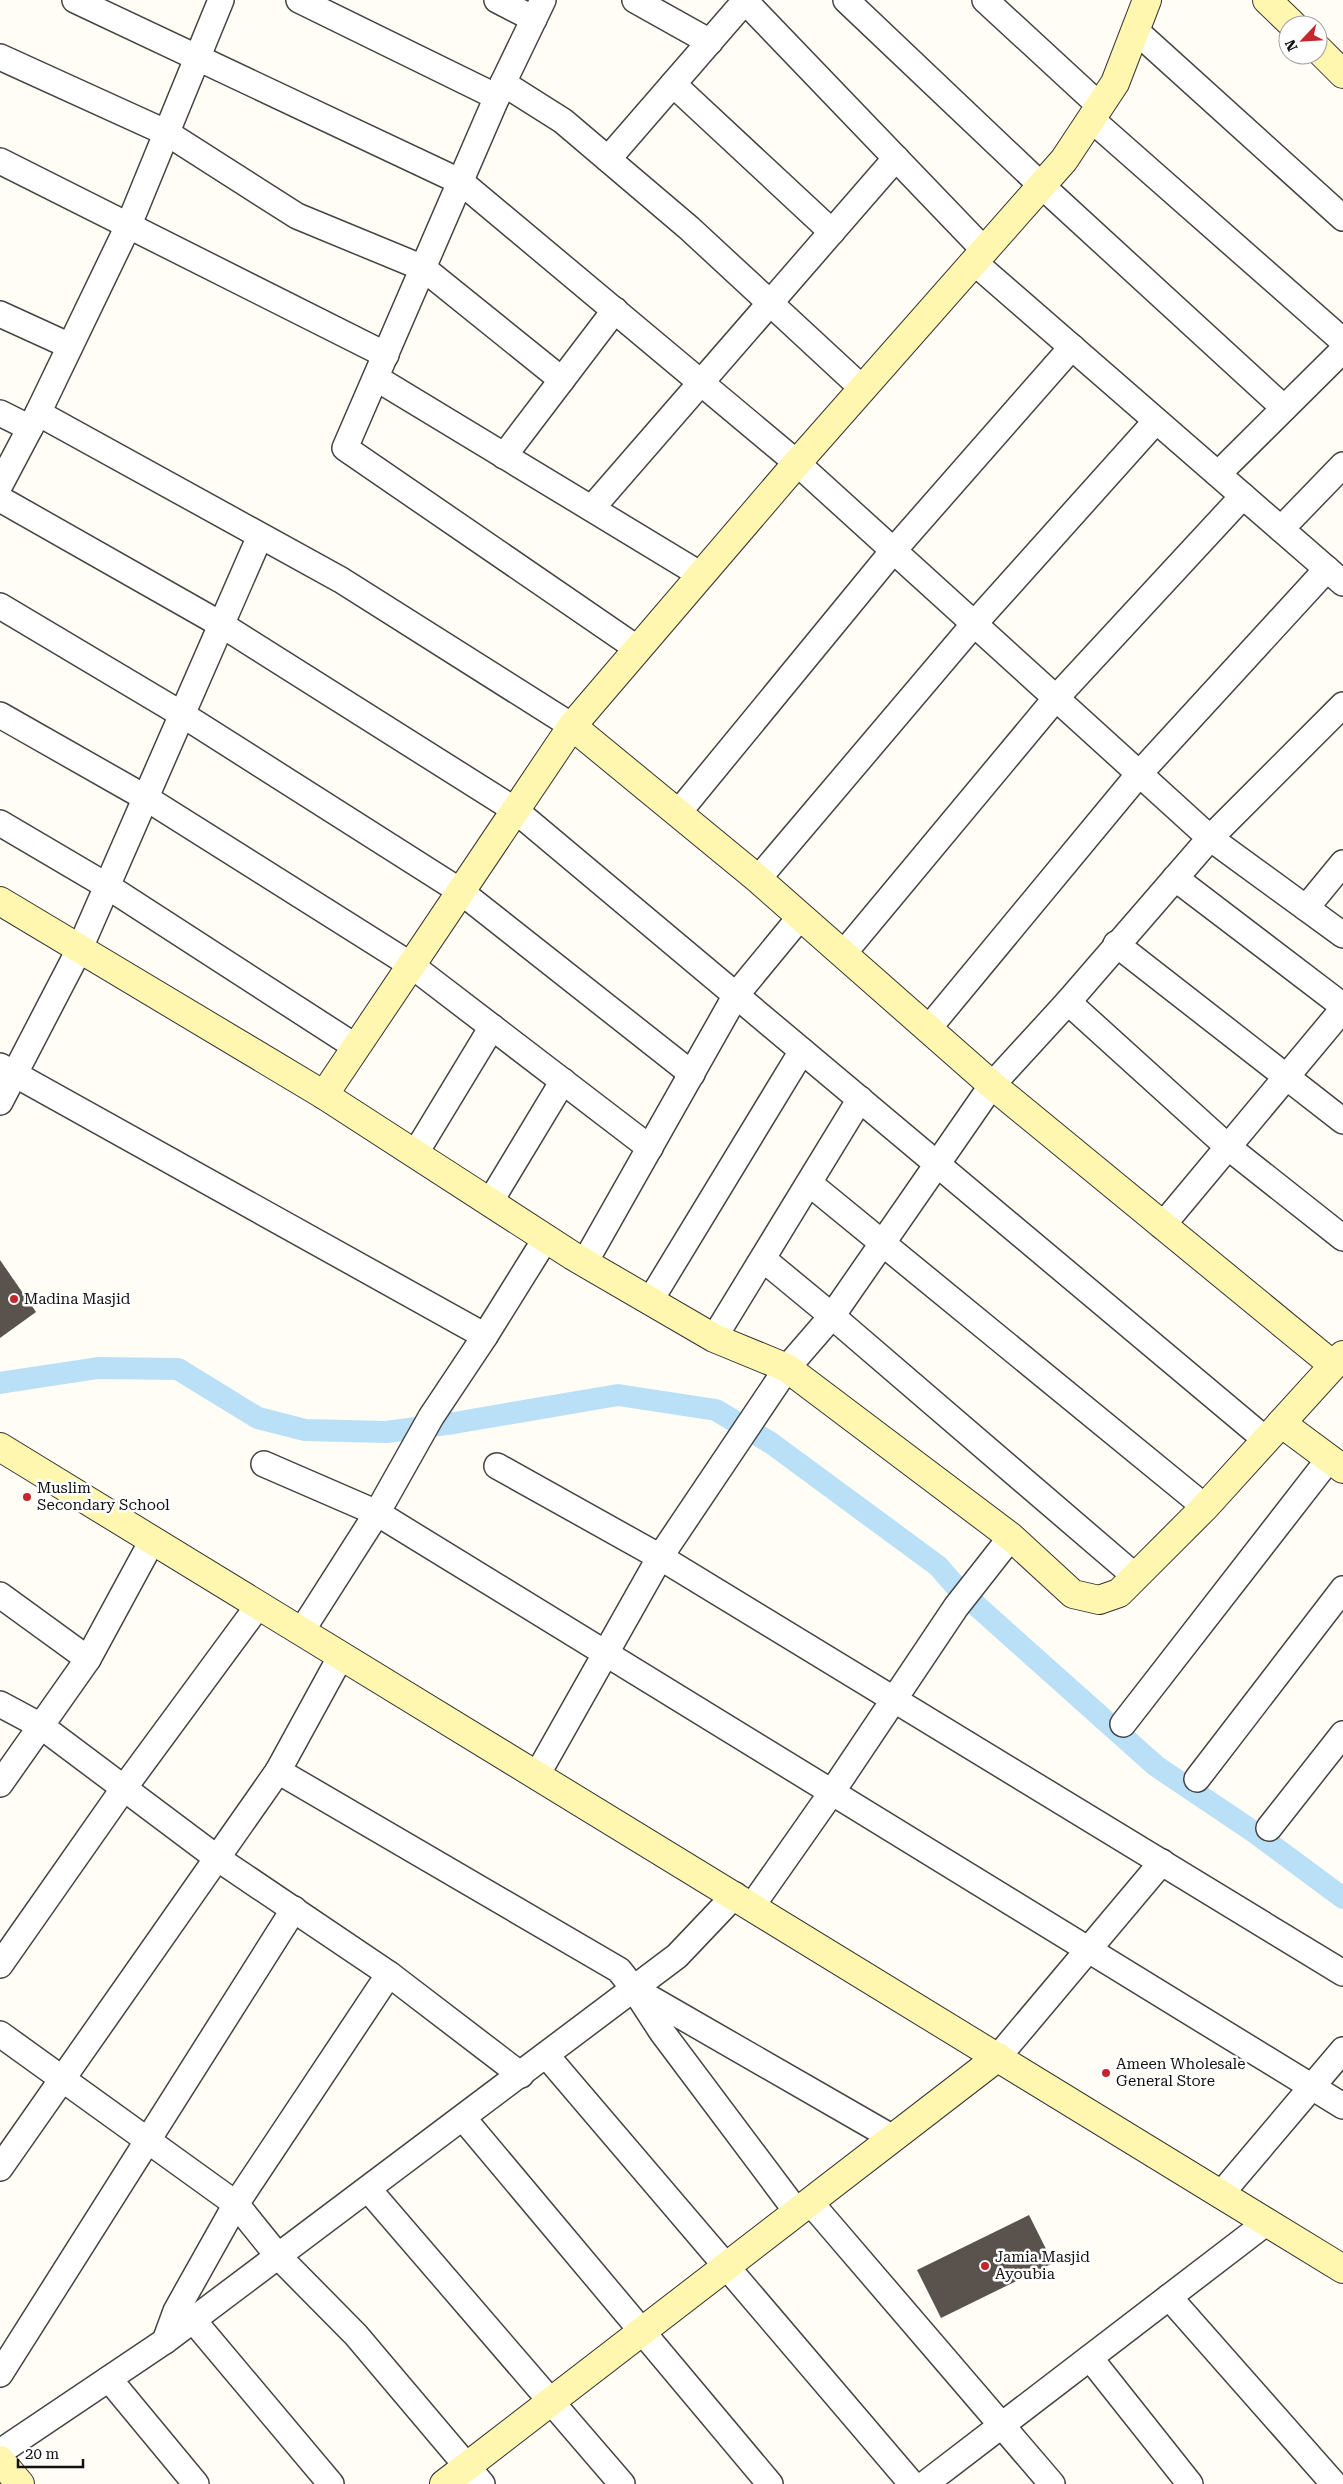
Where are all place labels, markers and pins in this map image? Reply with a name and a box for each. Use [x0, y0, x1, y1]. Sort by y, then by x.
place label: Madina Masjid [24, 1290, 131, 1308]
marker: Madina Masjid [8, 1293, 20, 1305]
place label: Muslim Secondary School [37, 1479, 170, 1514]
marker: Muslim Secondary School [21, 1491, 33, 1503]
place label: Ameen Wholesale General Store [1116, 2055, 1245, 2090]
marker: Ameen Wholesale General Store [1100, 2067, 1112, 2079]
place label: Jamia Masjid Ayoubia [995, 2248, 1090, 2283]
marker: Jamia Masjid Ayoubia [979, 2260, 991, 2272]

